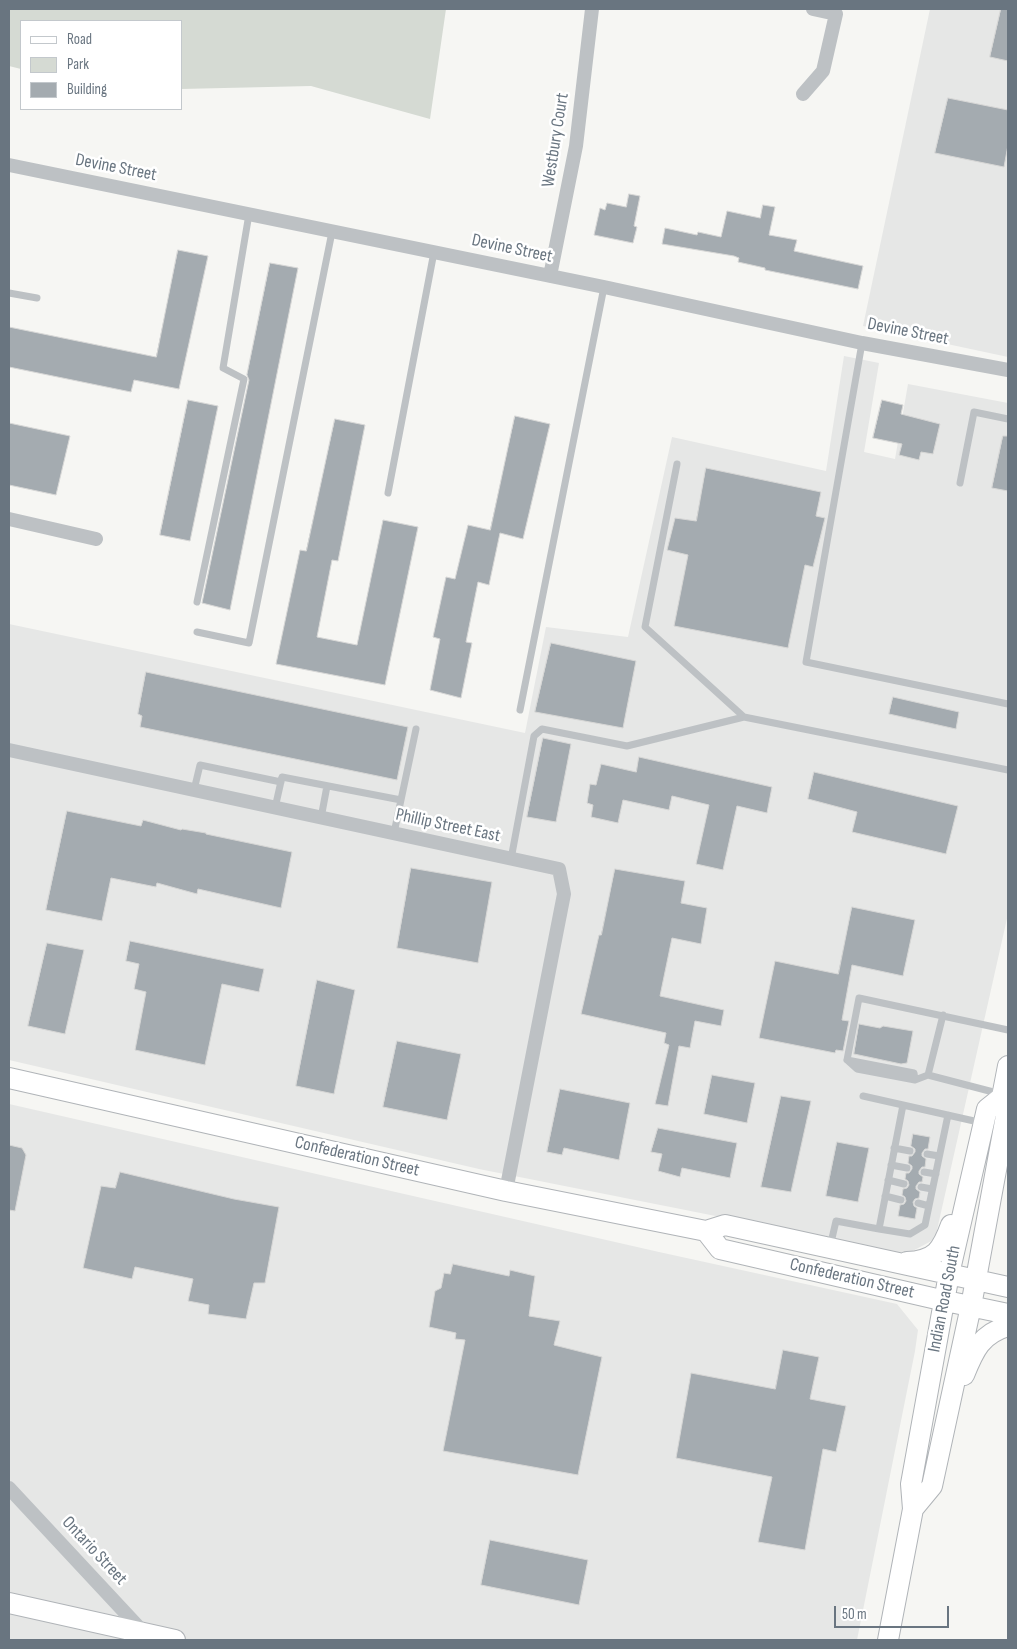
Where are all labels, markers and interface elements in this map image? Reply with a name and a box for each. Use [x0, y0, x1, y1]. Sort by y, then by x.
legend [20, 20, 182, 110]
text: Road [67, 30, 92, 49]
text: Park [67, 55, 89, 74]
text: Building [67, 80, 107, 99]
street label: Westbury Court [538, 91, 574, 189]
street label: Devine Street [74, 150, 158, 186]
street label: Devine Street [470, 230, 554, 268]
street label: Devine Street [866, 314, 950, 350]
street label: Phillip Street East [394, 804, 502, 848]
street label: Confederation Street [293, 1132, 421, 1182]
street label: Indian Road South [924, 1244, 966, 1354]
street label: Confederation Street [788, 1254, 916, 1304]
street label: Ontario Street [57, 1512, 131, 1590]
scale bar [837, 1596, 952, 1628]
text: 50 m [842, 1605, 867, 1624]

